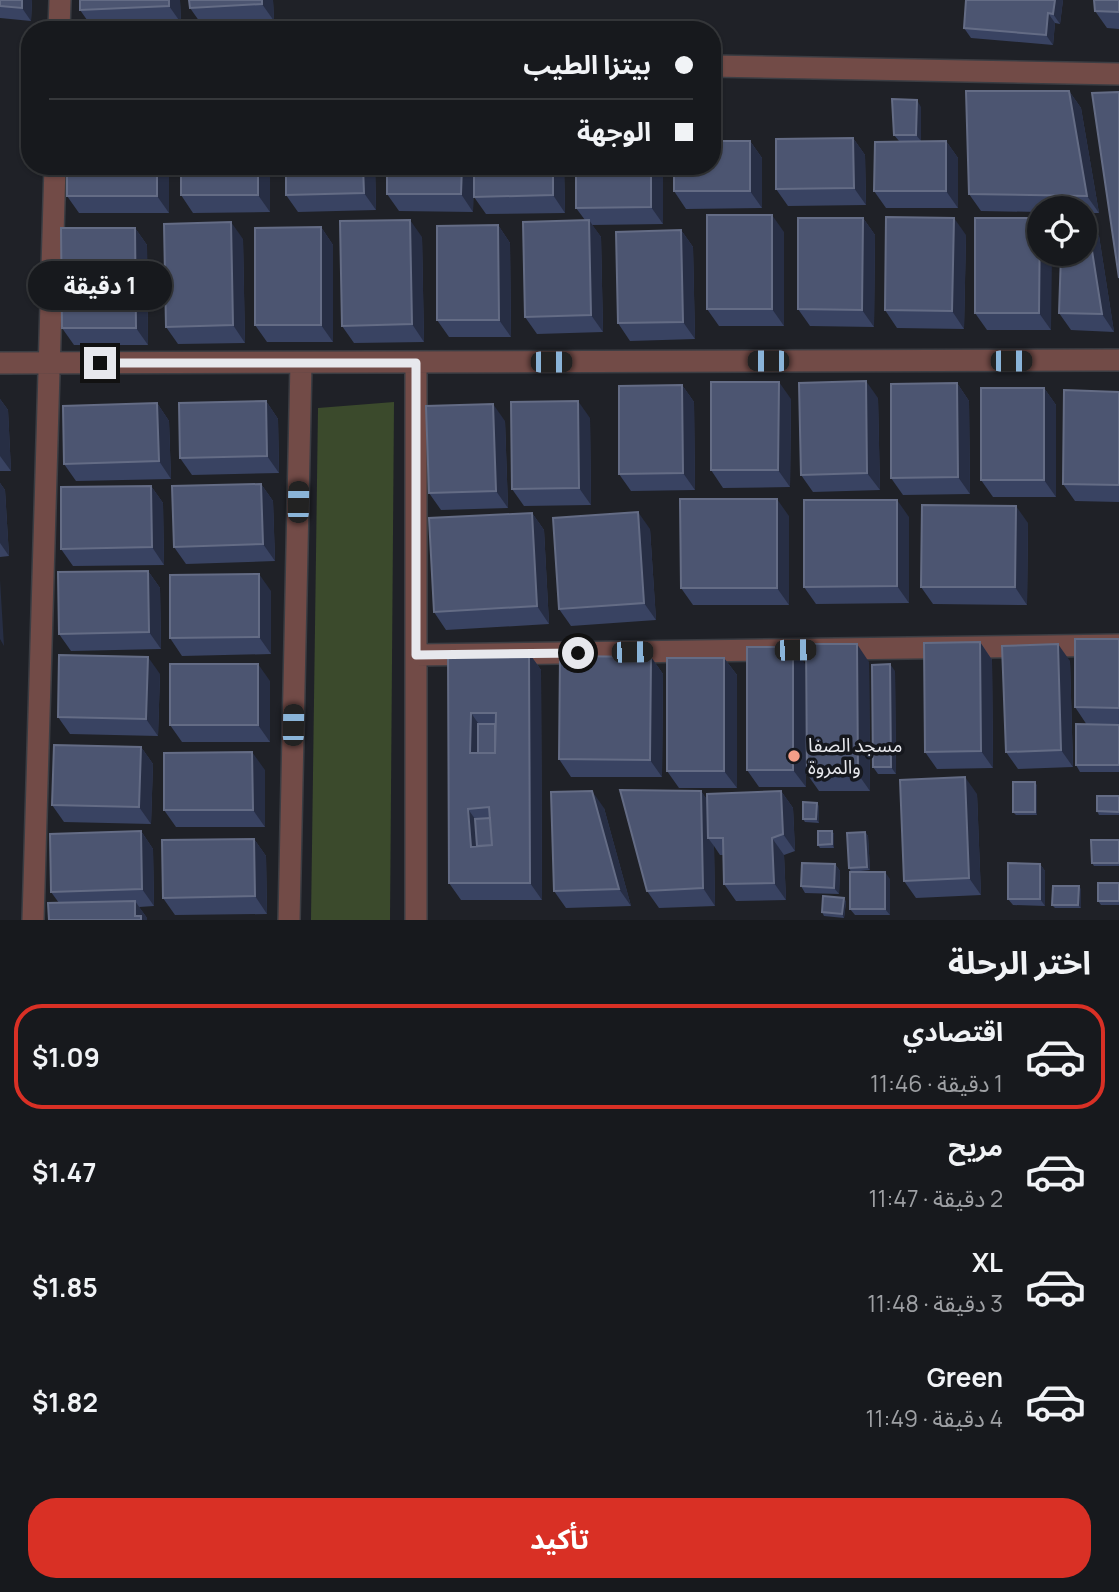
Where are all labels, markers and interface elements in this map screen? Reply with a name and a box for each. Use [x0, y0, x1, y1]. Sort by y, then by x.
text: بيتزا الطيب [523, 46, 651, 82]
text: الوجهة [577, 113, 651, 149]
map controls [1027, 196, 1097, 266]
button: locate [1027, 196, 1097, 266]
callout: 1 دقيقة [28, 262, 172, 310]
text: 1 دقيقة [64, 269, 136, 301]
route end [84, 347, 116, 379]
car [748, 351, 790, 372]
car [991, 351, 1033, 372]
car [531, 352, 573, 373]
car [288, 481, 309, 523]
route start [562, 637, 594, 669]
car [774, 639, 817, 661]
car [611, 641, 654, 663]
car [283, 704, 304, 746]
place label: مسجد الصفا والمروة [808, 732, 903, 780]
marker: مسجد الصفا والمروة [786, 748, 802, 764]
text: اختر الرحلة [948, 940, 1091, 984]
text: اقتصادي [903, 1013, 1003, 1049]
icon: car [1024, 1025, 1087, 1088]
text: $1.09 [32, 1039, 100, 1075]
text: 1 دقيقة · 11:46 [870, 1067, 1003, 1099]
text: مريح [948, 1128, 1003, 1164]
icon: car [1024, 1140, 1087, 1203]
text: $1.47 [32, 1154, 96, 1190]
text: 2 دقيقة · 11:47 [869, 1182, 1003, 1214]
text: XL [972, 1244, 1003, 1280]
icon: car [1024, 1255, 1087, 1318]
text: $1.85 [32, 1269, 98, 1305]
text: 3 دقيقة · 11:48 [867, 1287, 1003, 1319]
text: Green [927, 1359, 1003, 1395]
icon: car [1024, 1370, 1087, 1433]
text: $1.82 [32, 1384, 98, 1420]
text: 4 دقيقة · 11:49 [866, 1402, 1003, 1434]
button: تأكيد [28, 1498, 1091, 1578]

